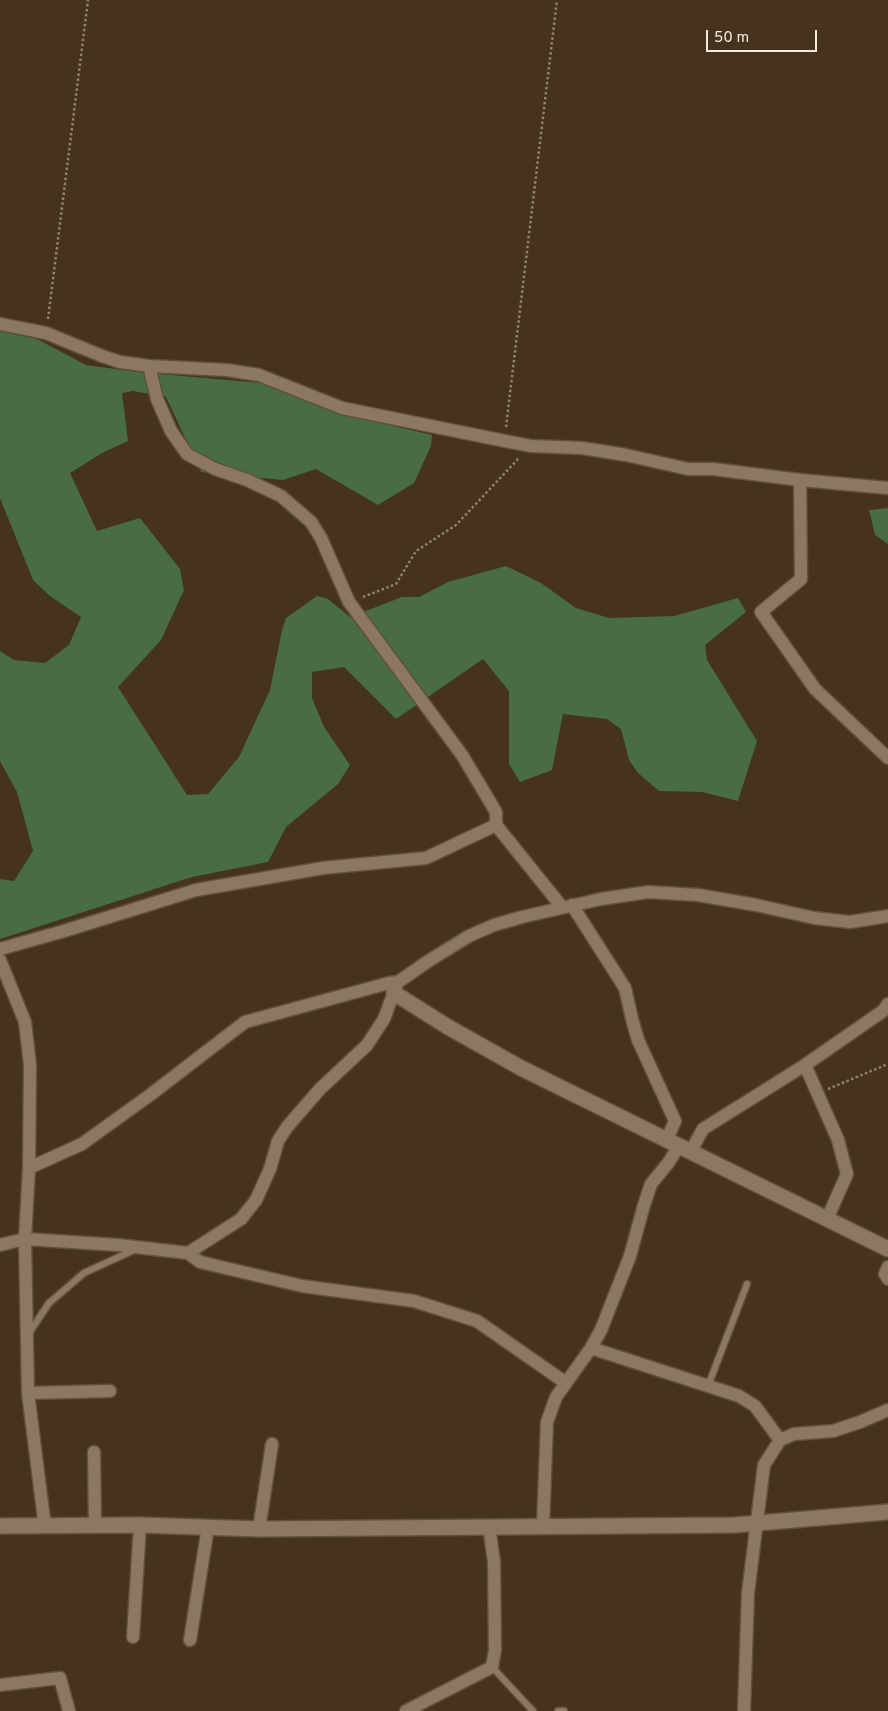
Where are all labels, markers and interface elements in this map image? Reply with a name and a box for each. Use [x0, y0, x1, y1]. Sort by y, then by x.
scale bar [708, 20, 819, 52]
text: 50 m [714, 29, 749, 48]

